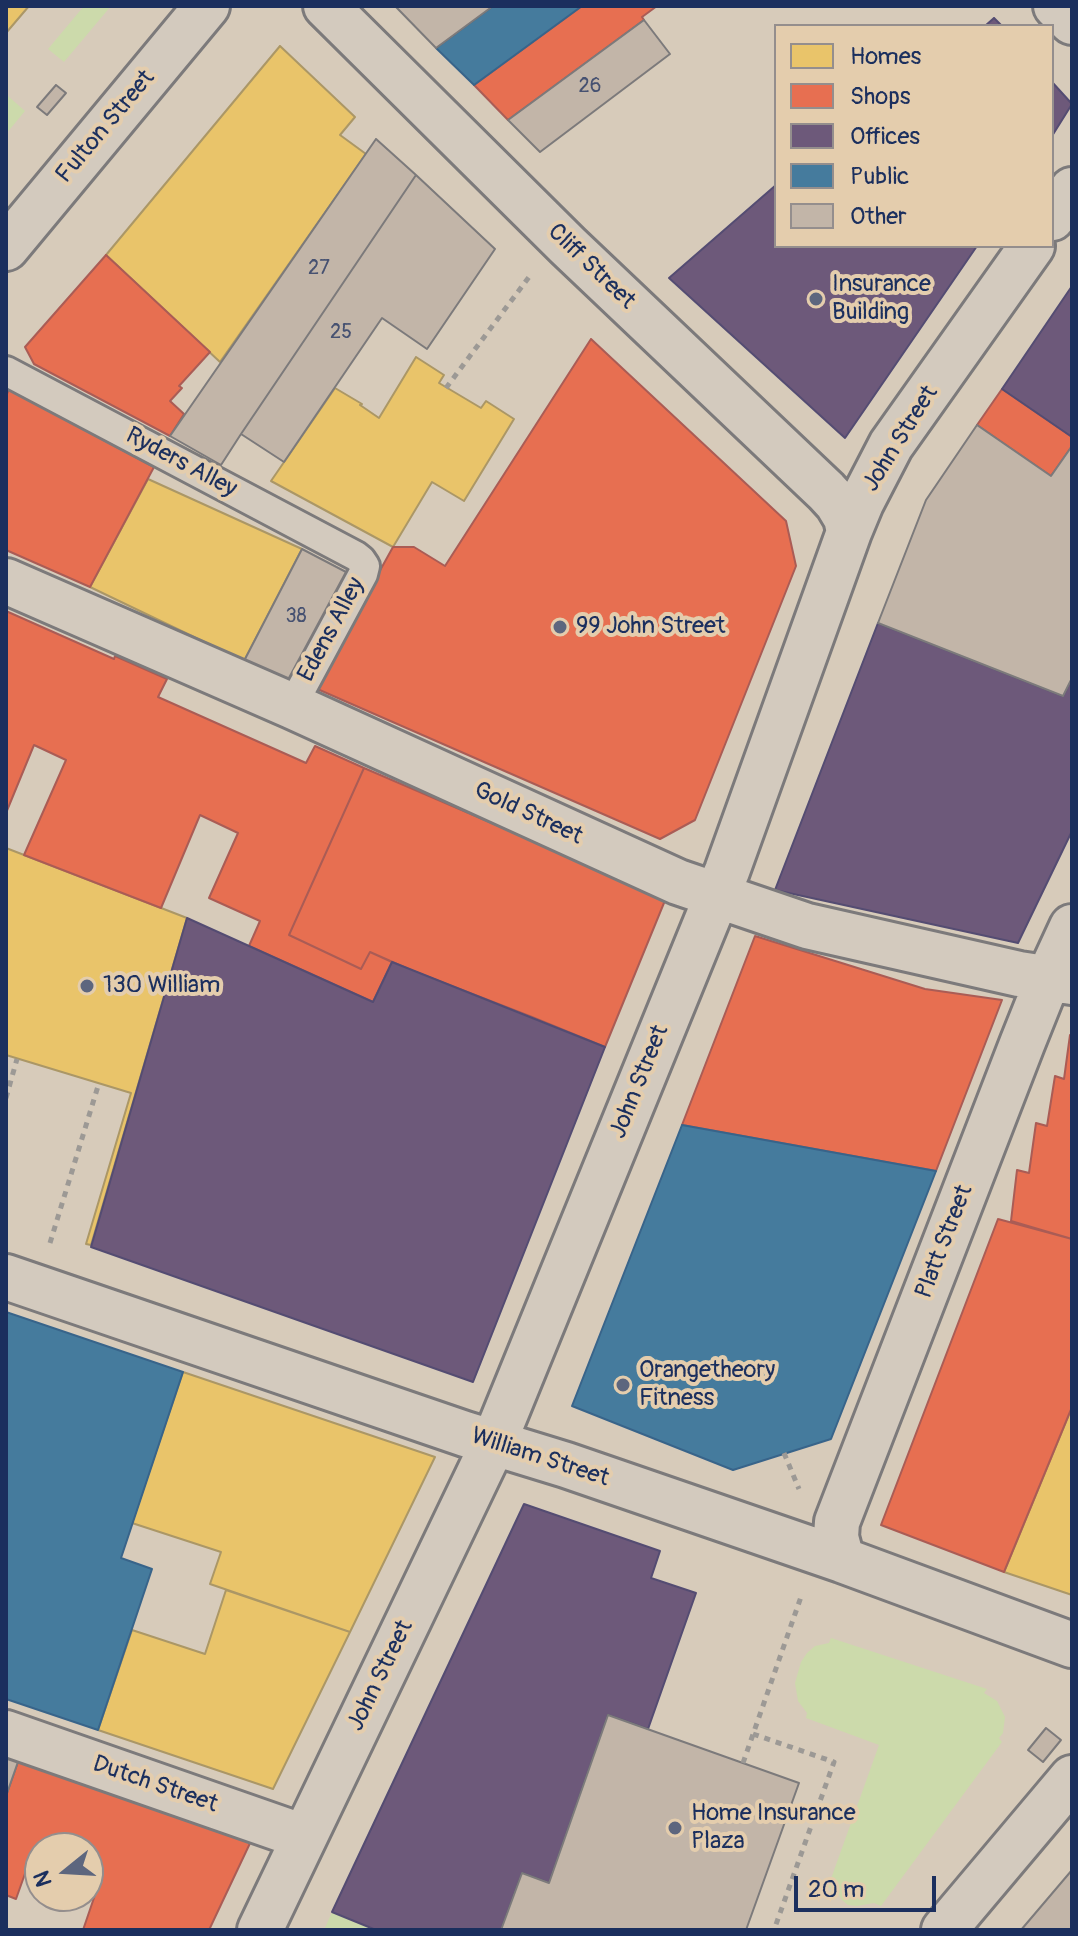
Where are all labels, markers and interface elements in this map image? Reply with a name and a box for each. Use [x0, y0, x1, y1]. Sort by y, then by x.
legend [774, 24, 1054, 248]
text: Homes [850, 42, 921, 71]
street label: Fulton Street [50, 65, 162, 189]
house number: 26 [579, 75, 601, 99]
text: Shops [850, 82, 910, 111]
text: Offices [850, 122, 920, 151]
text: Public [850, 162, 909, 191]
text: Other [850, 202, 907, 231]
street label: Cliff Street [541, 218, 641, 316]
house number: 27 [308, 257, 330, 281]
place label: Insurance Building [832, 271, 931, 327]
marker: Insurance Building [807, 290, 825, 308]
house number: 25 [330, 321, 352, 345]
street label: John Street [857, 381, 945, 497]
street label: Ryders Alley [121, 422, 241, 504]
street label: Edens Alley [293, 573, 371, 687]
house number: 38 [285, 605, 307, 629]
place label: 99 John Street [576, 613, 725, 641]
marker: 99 John Street [551, 618, 569, 636]
street label: Gold Street [469, 776, 587, 852]
place label: 130 William [103, 972, 220, 1000]
marker: 130 William [78, 977, 96, 995]
street label: John Street [604, 1021, 676, 1143]
street label: Platt Street [910, 1181, 980, 1303]
place label: Orangetheory Fitness [639, 1357, 775, 1413]
marker: Orangetheory Fitness [614, 1376, 632, 1394]
street label: William Street [467, 1422, 613, 1494]
street label: John Street [342, 1616, 420, 1736]
street label: Dutch Street [89, 1750, 221, 1820]
place label: Home Insurance Plaza [691, 1800, 856, 1856]
marker: Home Insurance Plaza [666, 1819, 684, 1837]
north arrow [24, 1832, 104, 1912]
scale bar [798, 1860, 940, 1910]
text: N [27, 1867, 59, 1890]
text: 20 m [808, 1875, 864, 1904]

